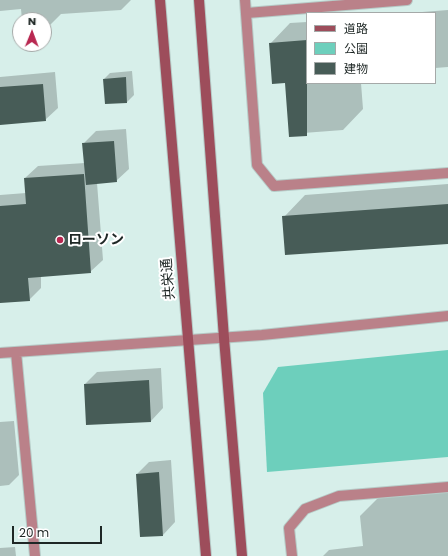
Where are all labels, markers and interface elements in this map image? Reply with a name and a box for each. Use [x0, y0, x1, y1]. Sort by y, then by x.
north arrow [12, 12, 52, 52]
legend [306, 12, 436, 84]
text: N [28, 13, 36, 29]
text: 道路 [344, 20, 368, 37]
text: 公園 [344, 40, 368, 57]
text: 建物 [344, 60, 368, 77]
place label: ローソン [68, 232, 124, 248]
marker: ローソン [55, 235, 65, 245]
street label: 共栄通 [159, 257, 179, 301]
scale bar [14, 518, 104, 544]
text: 20 m [19, 524, 49, 541]

